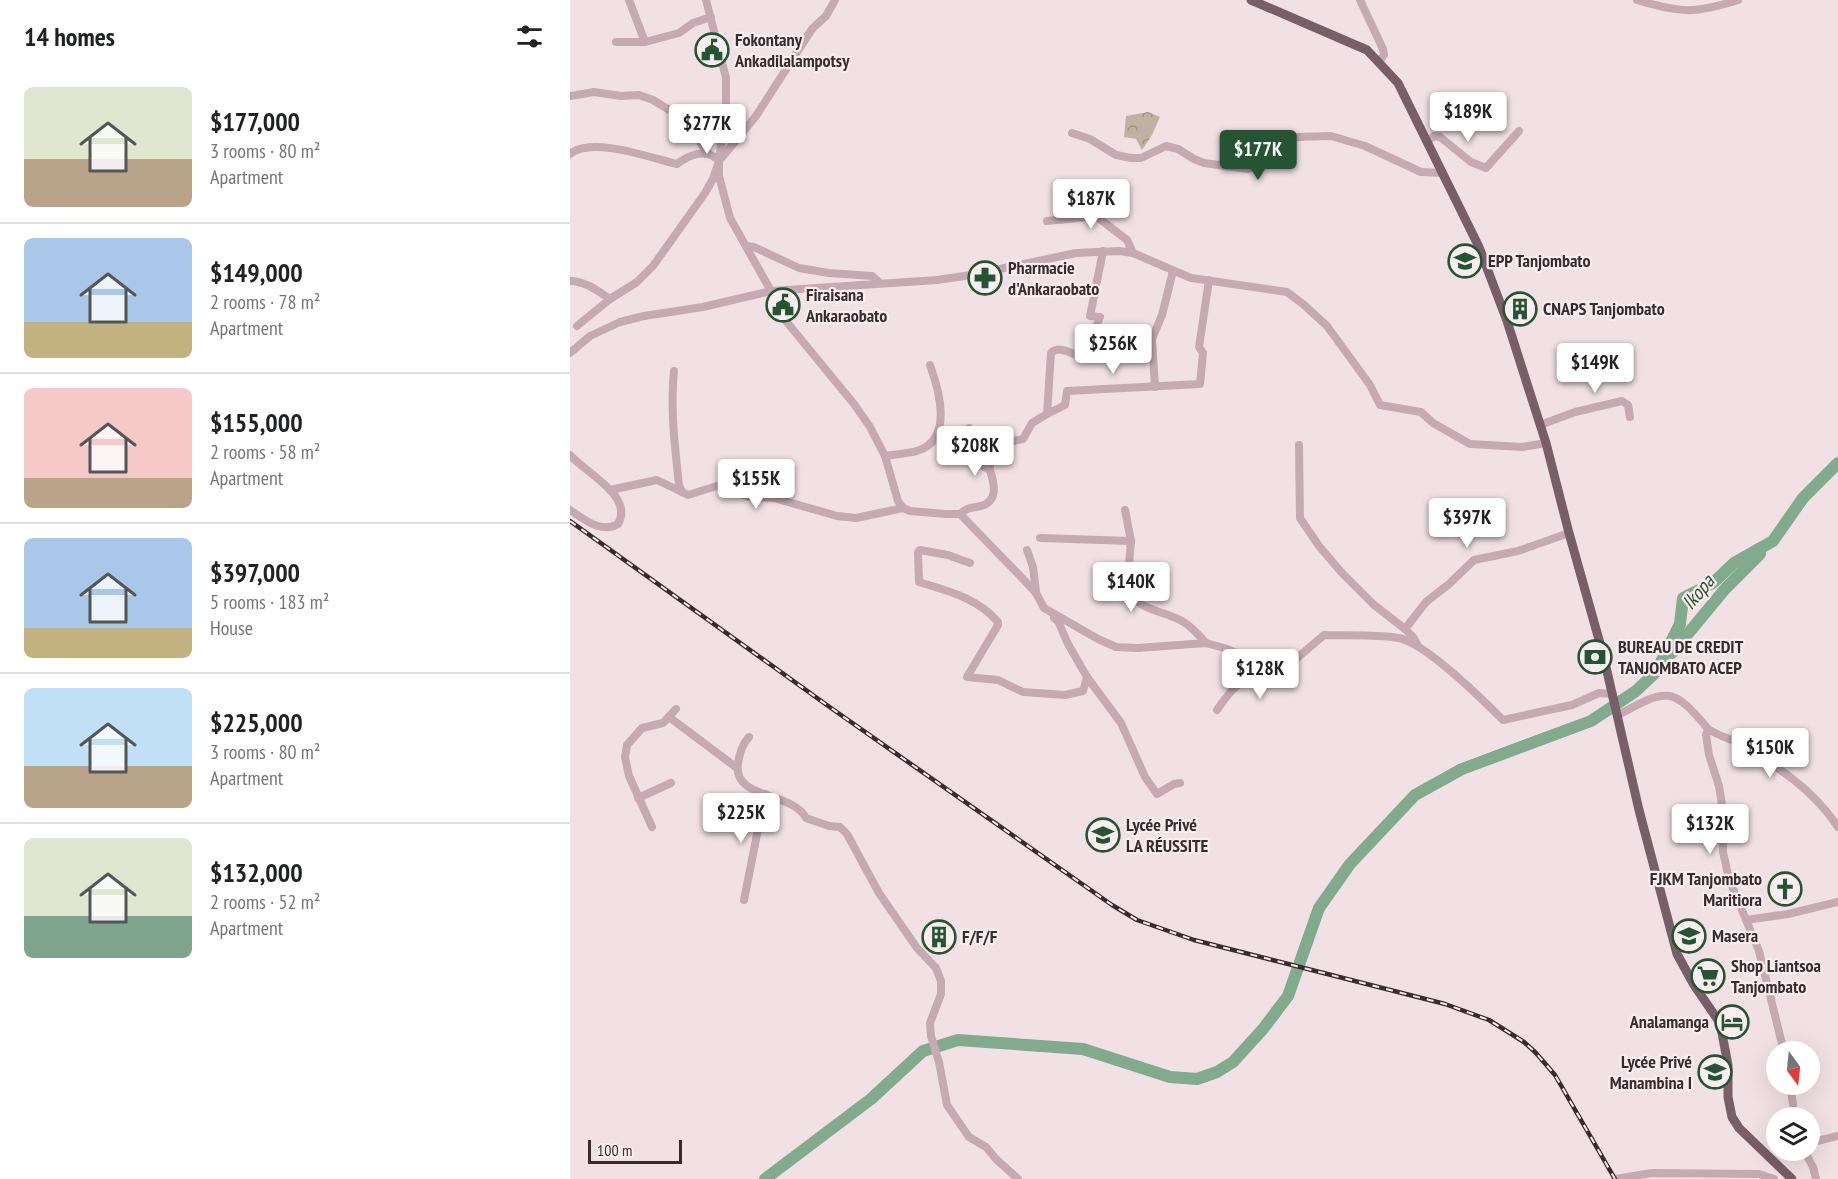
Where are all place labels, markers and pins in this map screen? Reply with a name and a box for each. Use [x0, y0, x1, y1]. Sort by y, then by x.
place label: Fokontany Ankadilalampotsy [734, 28, 850, 72]
public building icon: Fokontany Ankadilalampotsy [694, 32, 730, 68]
pin: $189K [1426, 92, 1510, 143]
pin: $277K [665, 104, 749, 155]
pin: $177K [1216, 130, 1300, 181]
pin: $187K [1049, 179, 1133, 230]
school or university icon: EPP Tanjombato [1447, 243, 1483, 279]
place label: EPP Tanjombato [1488, 249, 1591, 272]
place label: Pharmacie d'Ankaraobato [1008, 256, 1099, 300]
pharmacy icon: Pharmacie d'Ankaraobato [967, 260, 1003, 296]
place label: Firaisana Ankaraobato [805, 283, 887, 327]
public building icon: Firaisana Ankaraobato [765, 287, 801, 323]
building icon: CNAPS Tanjombato [1502, 291, 1538, 327]
place label: CNAPS Tanjombato [1543, 297, 1665, 320]
pin: $256K [1071, 324, 1155, 375]
pin: $149K [1553, 343, 1637, 394]
pin: $208K [933, 426, 1017, 477]
pin: $155K [714, 459, 798, 510]
pin: $397K [1425, 498, 1509, 549]
pin: $140K [1089, 562, 1173, 613]
place label: BUREAU DE CREDIT TANJOMBATO ACEP [1618, 635, 1744, 679]
bank icon: BUREAU DE CREDIT TANJOMBATO ACEP [1577, 639, 1613, 675]
pin: $128K [1218, 649, 1302, 700]
pin: $150K [1728, 728, 1812, 779]
pin: $225K [699, 793, 783, 844]
pin: $132K [1668, 804, 1752, 855]
place label: Lycée Privé LA RÉUSSITE [1126, 813, 1209, 857]
school or university icon: Lycée Privé LA RÉUSSITE [1085, 817, 1121, 853]
place label: FJKM Tanjombato Maritiora [1650, 867, 1762, 911]
church icon: FJKM Tanjombato Maritiora [1767, 871, 1803, 907]
school or university icon: Masera [1671, 918, 1707, 954]
building icon: F/F/F [921, 919, 957, 955]
place label: Masera [1712, 924, 1758, 947]
place label: F/F/F [962, 925, 998, 948]
place label: Shop Liantsoa Tanjombato [1731, 954, 1821, 998]
supermarket icon: Shop Liantsoa Tanjombato [1690, 958, 1726, 994]
hotel icon: Analamanga [1714, 1004, 1750, 1040]
place label: Analamanga [1629, 1010, 1709, 1033]
place label: Lycée Privé Manambina I [1610, 1050, 1692, 1094]
school or university icon: Lycée Privé Manambina I [1697, 1054, 1733, 1090]

